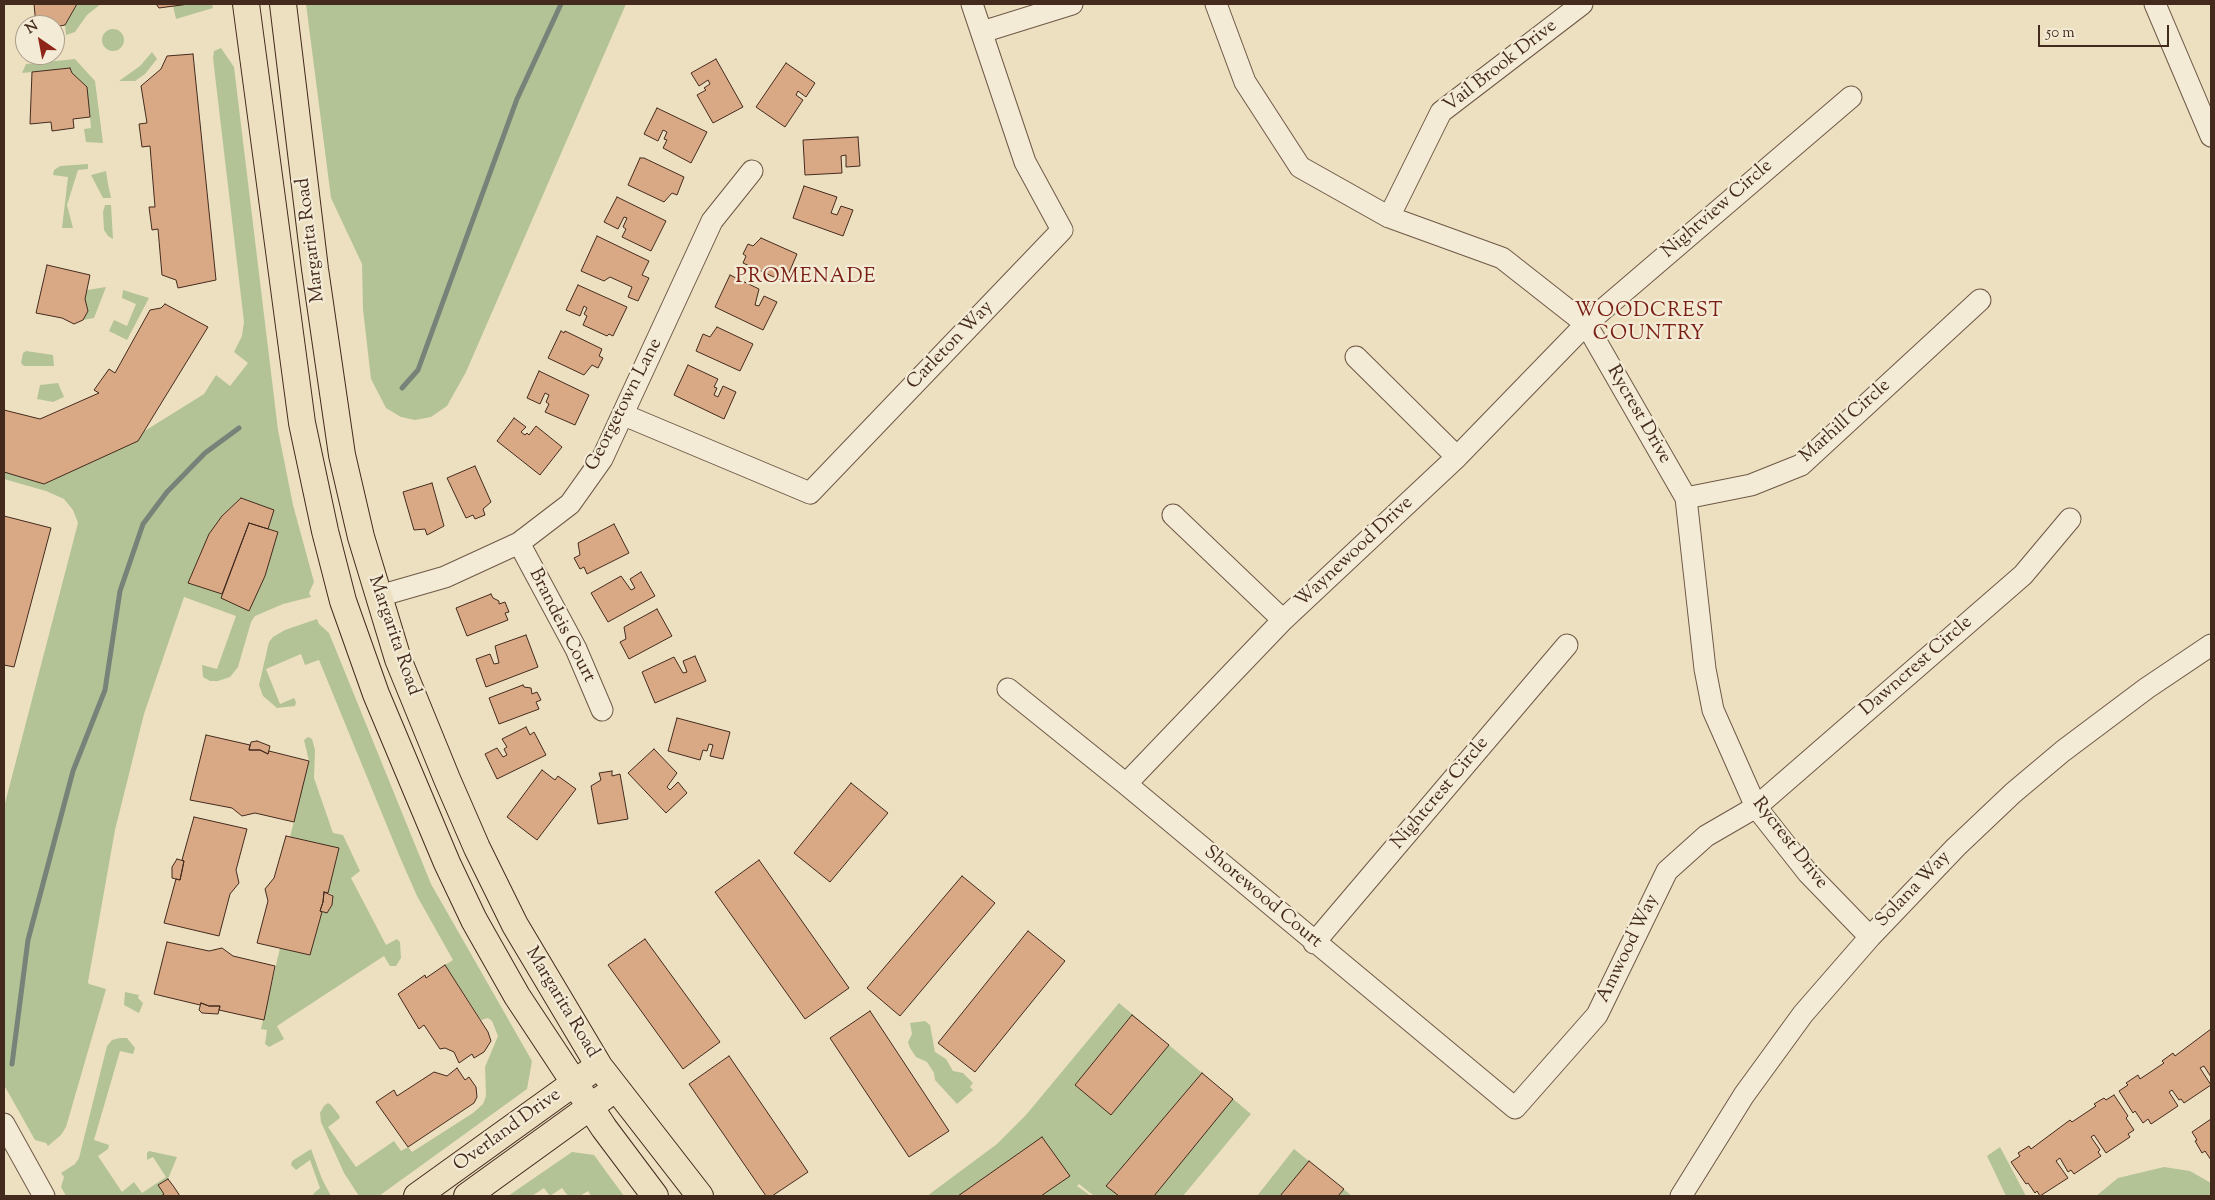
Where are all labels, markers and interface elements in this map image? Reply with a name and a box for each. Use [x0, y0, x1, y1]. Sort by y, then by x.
north arrow [15, 15, 65, 65]
scale bar [2040, 15, 2171, 47]
street label: Vail Brook Drive [1440, 16, 1562, 118]
text: N [22, 17, 43, 40]
text: 50 m [2046, 23, 2075, 44]
street label: Nightview Circle [1658, 156, 1778, 264]
street label: Margarita Road [293, 176, 331, 304]
district label: PROMENADE [734, 267, 878, 291]
street label: Carleton Way [903, 297, 999, 395]
district label: WOODCREST COUNTRY [1573, 301, 1725, 348]
street label: Georgetown Lane [582, 335, 668, 475]
street label: Rycrest Drive [1601, 362, 1675, 468]
street label: Marhill Circle [1796, 375, 1896, 469]
street label: Waynewood Drive [1291, 493, 1419, 613]
street label: Brandeis Court [522, 565, 600, 687]
street label: Margarita Road [362, 573, 424, 699]
street label: Dawncrest Circle [1856, 612, 1978, 722]
street label: Nightcrest Circle [1387, 733, 1495, 855]
street label: Rycrest Drive [1746, 794, 1832, 894]
street label: Shorewood Court [1198, 842, 1326, 954]
street label: Solana Way [1872, 847, 1956, 933]
street label: Amwood Way [1593, 891, 1665, 1007]
street label: Margarita Road [519, 943, 603, 1063]
street label: Overland Drive [450, 1084, 566, 1178]

